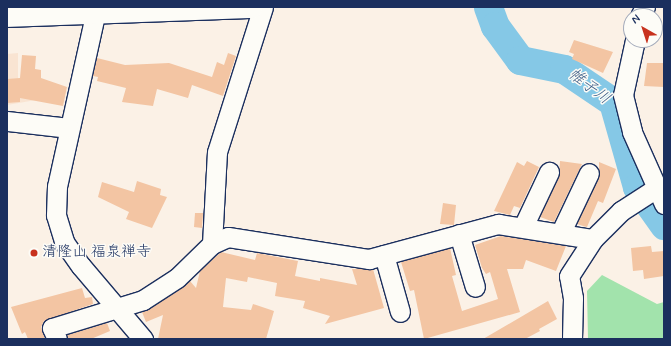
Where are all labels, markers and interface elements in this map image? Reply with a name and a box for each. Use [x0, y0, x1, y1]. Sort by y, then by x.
north arrow [623, 8, 663, 48]
text: N [629, 12, 643, 27]
water label: 帷子川 [564, 65, 614, 109]
place label: 清隆山 福泉禅寺 [42, 244, 151, 262]
marker: 清隆山 福泉禅寺 [29, 248, 39, 258]

